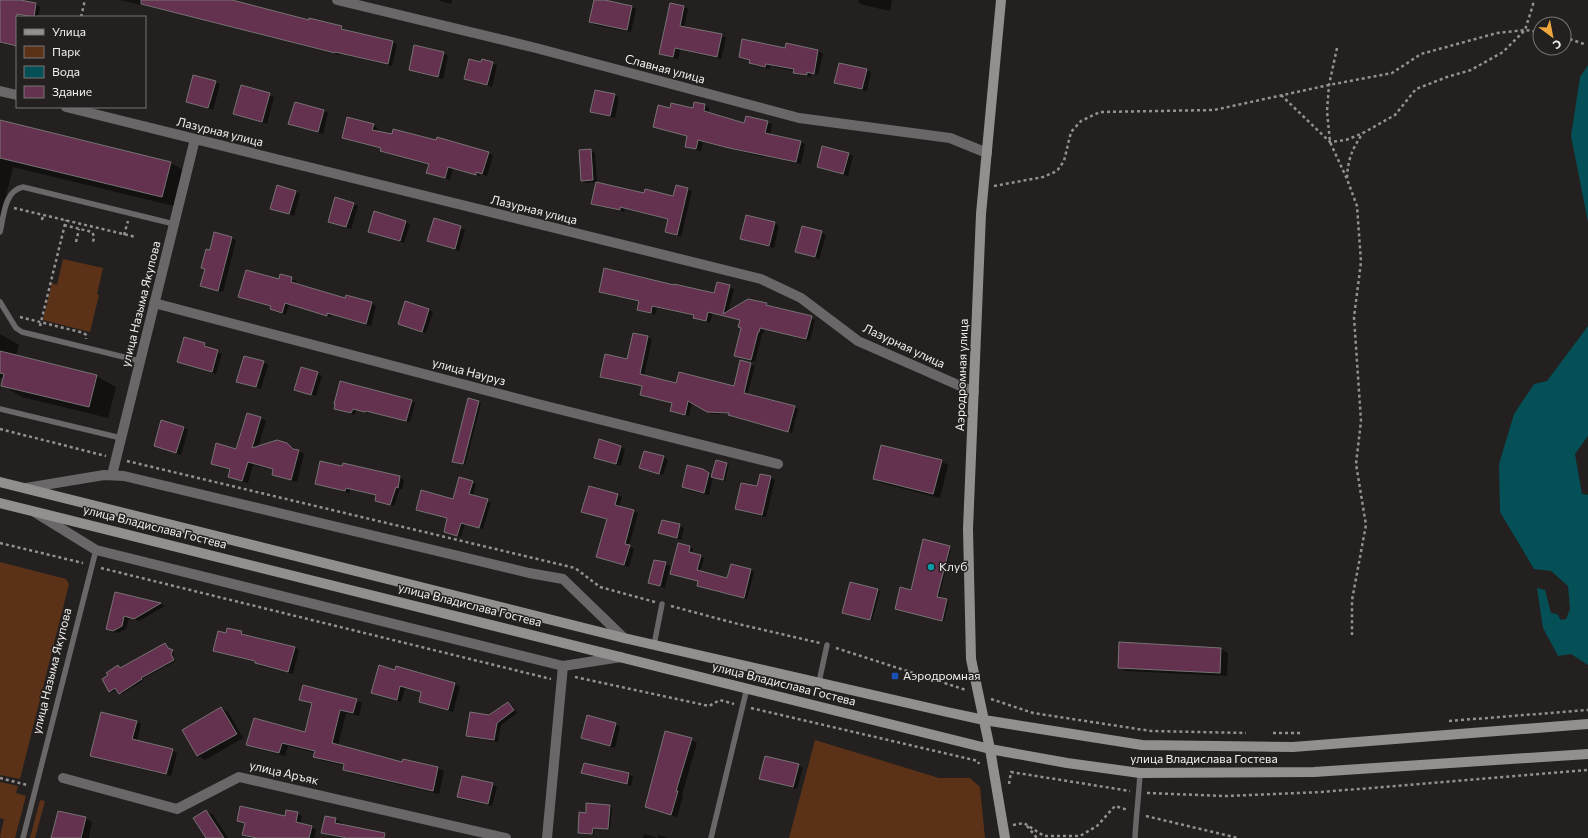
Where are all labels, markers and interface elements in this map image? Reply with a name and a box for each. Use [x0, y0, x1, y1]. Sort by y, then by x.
legend [16, 16, 146, 108]
north arrow [1532, 16, 1572, 56]
text: Улица [52, 24, 86, 38]
text: С [1551, 37, 1564, 53]
text: Парк [52, 44, 81, 58]
street label: Славная улица [624, 51, 707, 85]
text: Вода [52, 64, 80, 78]
text: Здание [52, 84, 92, 98]
street label: Лазурная улица [176, 114, 265, 149]
street label: Лазурная улица [490, 192, 579, 227]
street label: улица Назыма Якупова [118, 239, 162, 368]
street label: Аэродромная улица [952, 318, 970, 431]
street label: Лазурная улица [861, 320, 948, 370]
street label: улица Науруз [431, 355, 508, 388]
street label: улица Владислава Гостева [82, 501, 228, 551]
place label: Клуб [939, 559, 967, 573]
marker: Клуб [926, 562, 936, 572]
street label: улица Владислава Гостева [397, 579, 543, 629]
street label: улица Назыма Якупова [29, 606, 73, 735]
street label: улица Владислава Гостева [711, 658, 857, 708]
place label: Аэродромная [903, 668, 980, 682]
marker: Аэродромная [890, 671, 900, 681]
street label: улица Владислава Гостева [1130, 751, 1278, 765]
street label: улица Аръяк [248, 757, 321, 787]

